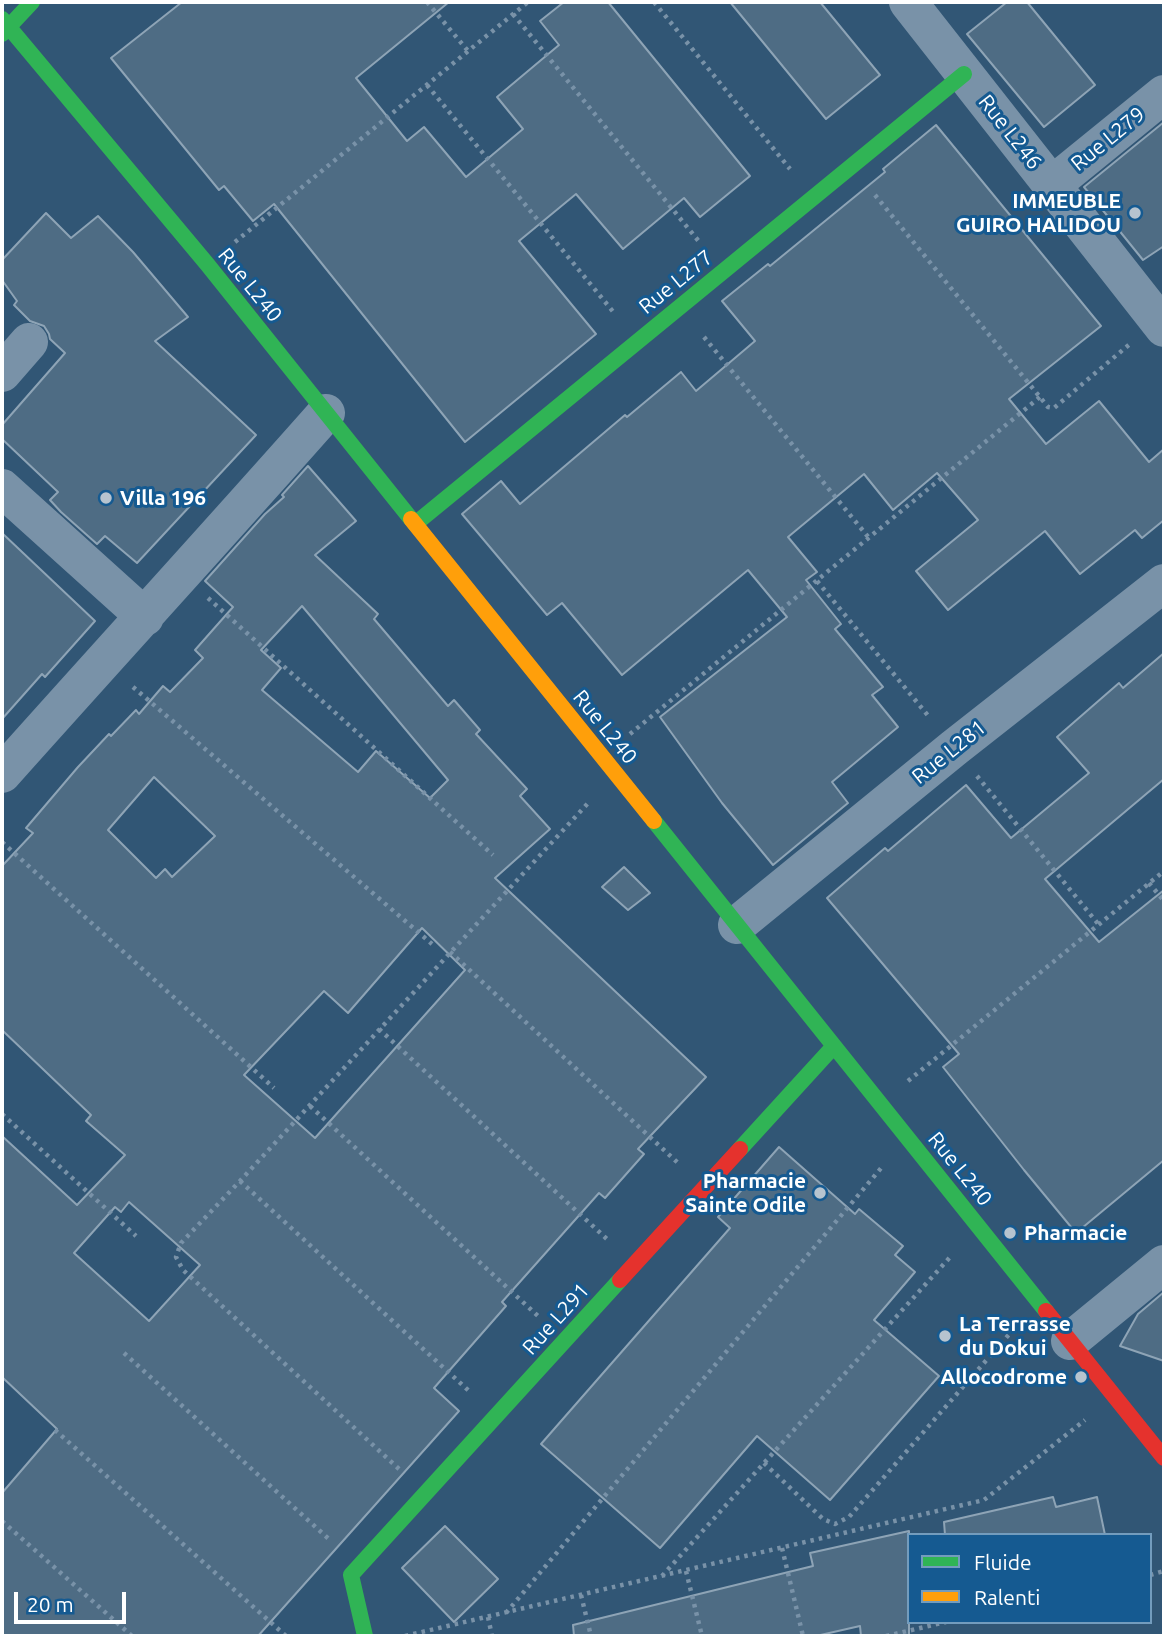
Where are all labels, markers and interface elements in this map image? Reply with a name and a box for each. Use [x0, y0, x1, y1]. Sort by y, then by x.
street label: Rue L246 [973, 90, 1047, 174]
street label: Rue L279 [1066, 102, 1150, 176]
place label: IMMEUBLE GUIRO HALIDOU [956, 188, 1121, 238]
marker: IMMEUBLE GUIRO HALIDOU [1127, 205, 1143, 221]
street label: Rue L240 [213, 243, 287, 327]
street label: Rue L277 [634, 245, 718, 319]
place label: Villa 196 [120, 485, 206, 511]
marker: Villa 196 [98, 490, 114, 506]
street label: Rue L240 [568, 685, 642, 769]
street label: Rue L281 [907, 715, 991, 789]
street label: Rue L240 [923, 1127, 997, 1211]
place label: Pharmacie Sainte Odile [685, 1168, 806, 1218]
marker: Pharmacie Sainte Odile [812, 1185, 828, 1201]
place label: Pharmacie [1024, 1220, 1127, 1246]
marker: Pharmacie [1002, 1225, 1018, 1241]
street label: Rue L291 [517, 1278, 595, 1360]
place label: La Terrasse du Dokui [959, 1311, 1071, 1361]
marker: La Terrasse du Dokui [937, 1328, 953, 1344]
place label: Allocodrome [940, 1364, 1067, 1390]
marker: Allocodrome [1073, 1369, 1089, 1385]
legend [907, 1533, 1152, 1624]
text: Fluide [974, 1550, 1032, 1574]
scale bar [18, 1578, 130, 1622]
text: Ralenti [974, 1585, 1040, 1609]
text: 20 m [27, 1592, 74, 1616]

